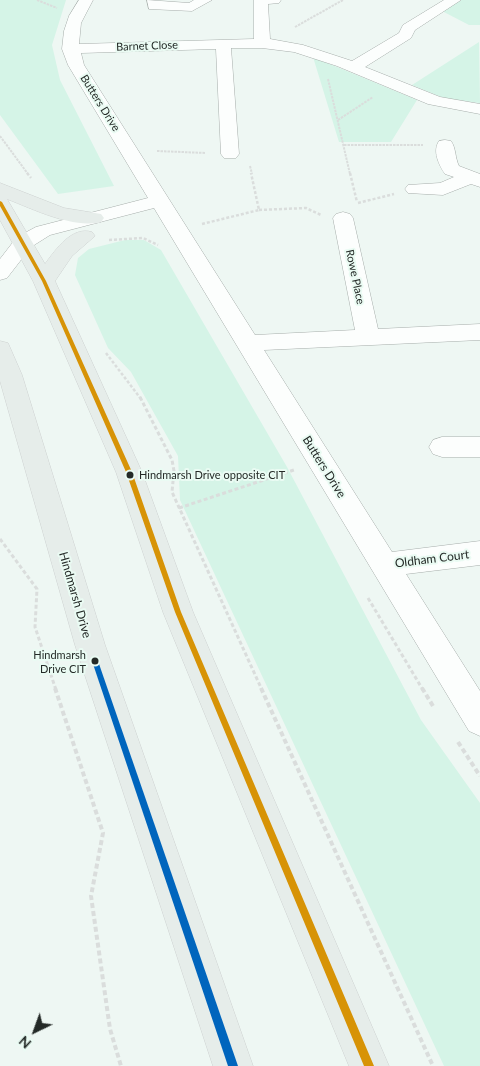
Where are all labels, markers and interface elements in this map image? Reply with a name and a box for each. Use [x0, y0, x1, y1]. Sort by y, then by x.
street label: Barnet Close [116, 38, 178, 54]
street label: Butters Drive [77, 72, 123, 134]
street label: Rowe Place [343, 248, 367, 306]
street label: Butters Drive [299, 433, 349, 501]
place label: Hindmarsh Drive opposite CIT [139, 468, 285, 482]
marker: Hindmarsh Drive opposite CIT [125, 470, 135, 480]
street label: Oldham Court [394, 547, 470, 571]
street label: Hindmarsh Drive [56, 550, 94, 640]
place label: Hindmarsh Drive CIT [33, 648, 86, 674]
marker: Hindmarsh Drive CIT [90, 656, 100, 666]
north arrow [10, 1006, 60, 1056]
text: N [15, 1033, 34, 1052]

